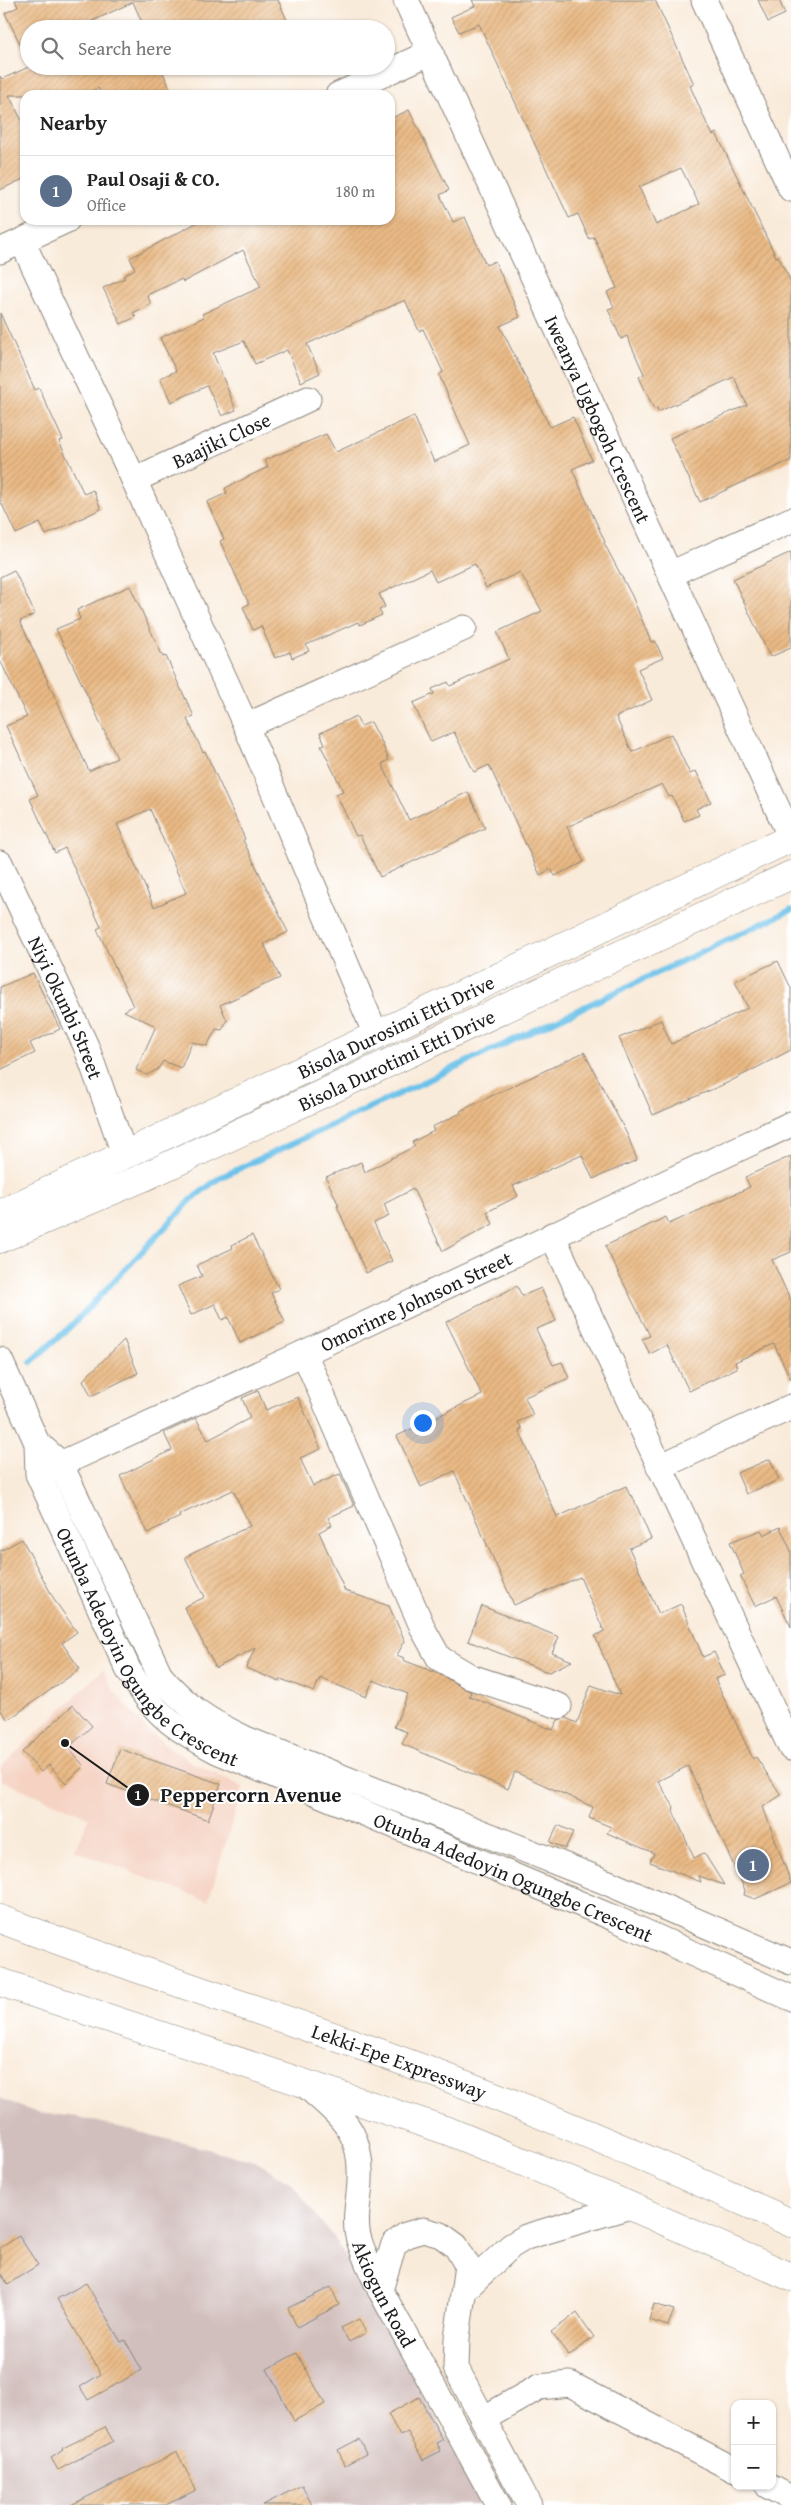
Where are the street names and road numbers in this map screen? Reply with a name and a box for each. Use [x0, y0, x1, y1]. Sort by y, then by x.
street label: Iweanya Ugbogoh Crescent [538, 310, 659, 528]
street label: Baajiki Close [167, 404, 275, 475]
street label: Niyi Okunbi Street [22, 931, 111, 1083]
street label: Bisola Durosimi Etti Drive [292, 967, 499, 1085]
street label: Bisola Durotimi Etti Drive [293, 1001, 499, 1118]
street label: Omorinre Johnson Street [315, 1243, 516, 1358]
street label: Otunba Adedoyin Ogungbe Crescent [50, 1522, 243, 1773]
street label: Otunba Adedoyin Ogungbe Crescent [370, 1804, 658, 1949]
street label: Lekki-Epe Expressway [308, 2016, 491, 2106]
street label: Akiogun Road [346, 2236, 424, 2353]

